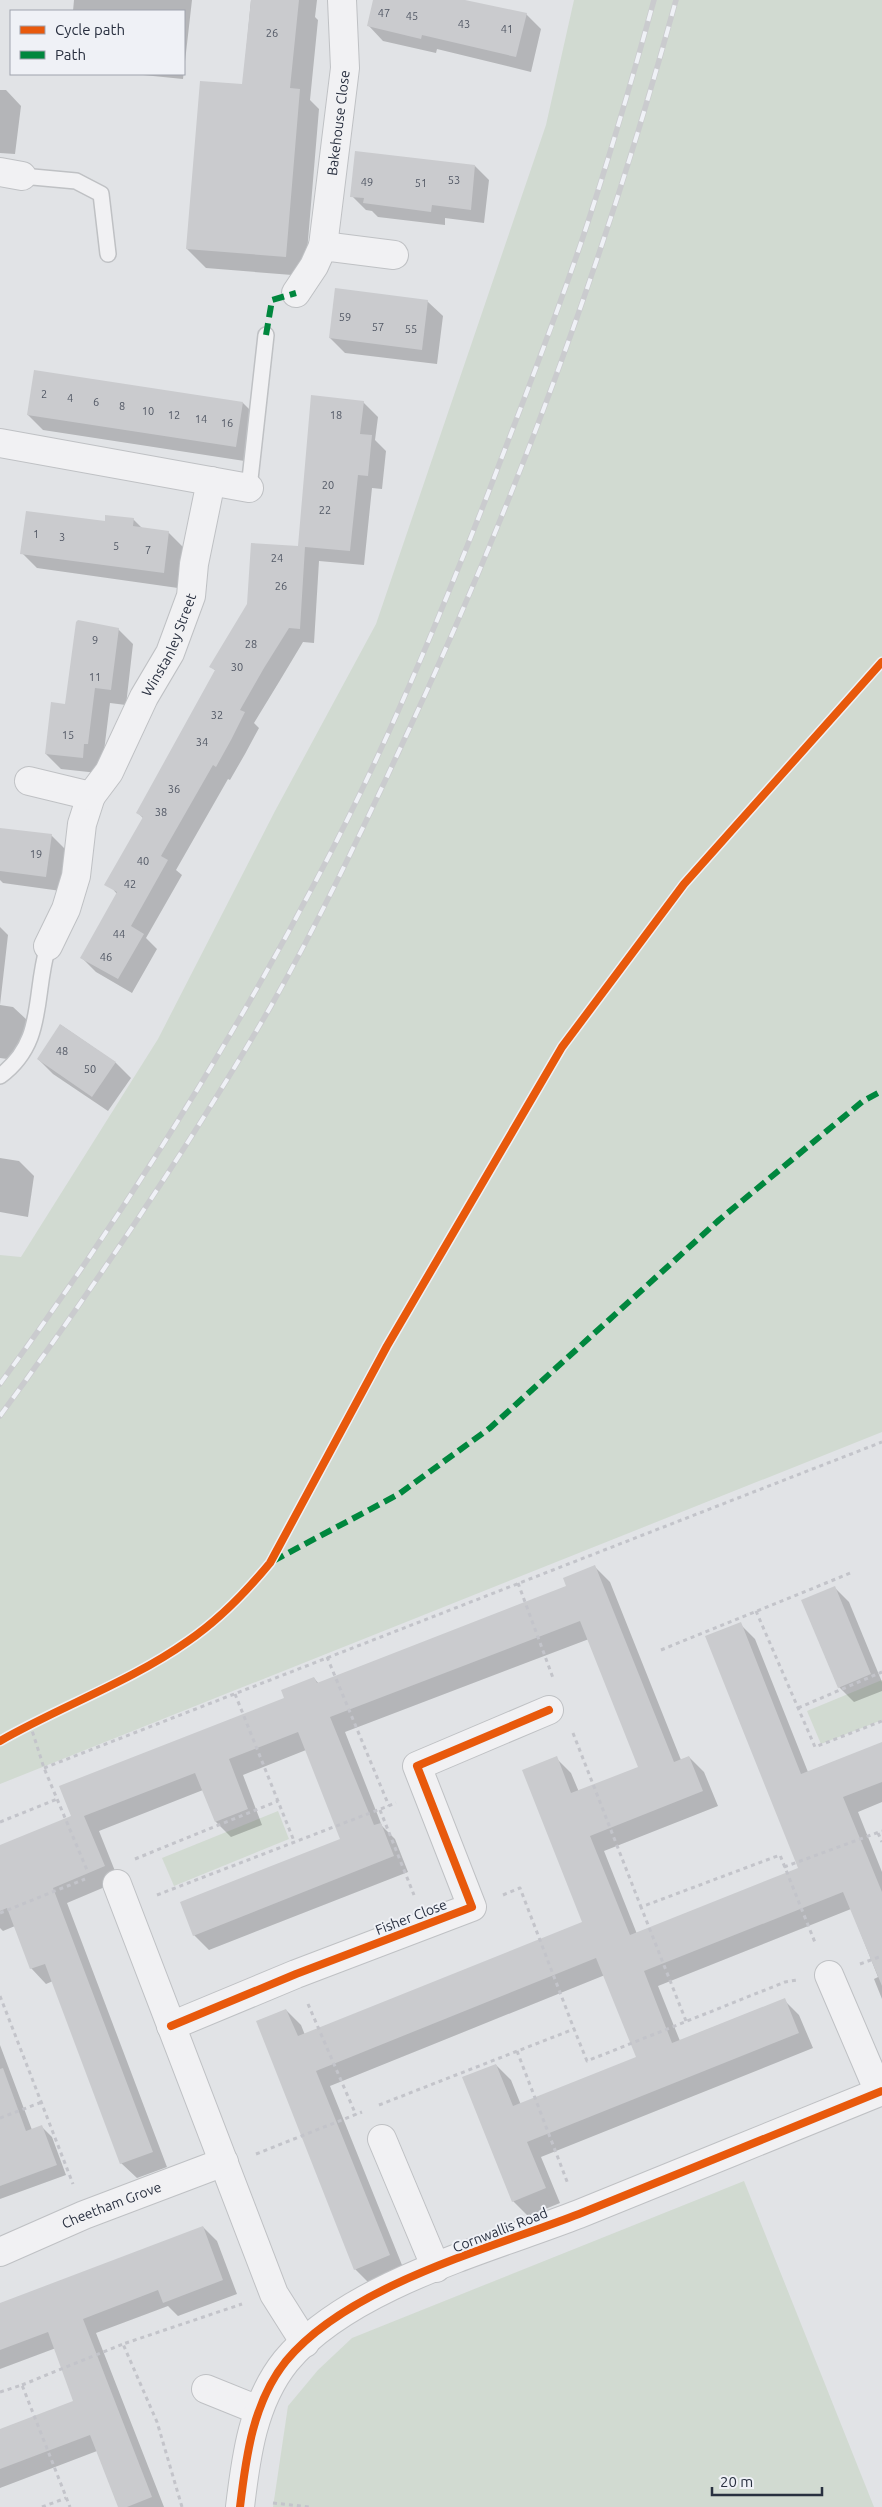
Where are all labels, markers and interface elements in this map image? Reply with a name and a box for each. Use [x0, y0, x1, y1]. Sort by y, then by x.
house number: 47 [378, 7, 390, 19]
legend [10, 10, 185, 75]
house number: 45 [406, 10, 418, 22]
house number: 43 [458, 18, 470, 30]
text: Cycle path [55, 21, 125, 38]
house number: 41 [501, 23, 513, 35]
house number: 26 [266, 27, 278, 39]
text: Path [55, 46, 86, 63]
street label: Bakehouse Close [324, 69, 353, 177]
house number: 53 [448, 174, 460, 186]
house number: 49 [361, 176, 373, 188]
house number: 51 [415, 177, 427, 189]
house number: 59 [339, 311, 351, 323]
house number: 57 [372, 321, 384, 333]
house number: 55 [405, 323, 417, 335]
house number: 2 [41, 388, 47, 400]
house number: 4 [67, 392, 73, 404]
house number: 6 [93, 396, 99, 408]
house number: 8 [119, 400, 125, 412]
house number: 10 [142, 405, 154, 417]
house number: 12 [168, 409, 180, 421]
house number: 18 [330, 409, 342, 421]
house number: 14 [195, 413, 207, 425]
house number: 16 [221, 417, 233, 429]
house number: 20 [322, 479, 334, 491]
house number: 22 [319, 504, 331, 516]
house number: 1 [33, 528, 39, 540]
house number: 3 [59, 531, 65, 543]
house number: 5 [113, 540, 119, 552]
house number: 7 [145, 544, 151, 556]
house number: 24 [271, 552, 283, 564]
house number: 26 [275, 580, 287, 592]
street label: Winstanley Street [138, 591, 199, 699]
house number: 9 [92, 634, 98, 646]
house number: 28 [245, 638, 257, 650]
house number: 30 [231, 661, 243, 673]
house number: 11 [89, 671, 101, 683]
house number: 32 [211, 709, 223, 721]
house number: 15 [62, 729, 74, 741]
house number: 34 [196, 736, 208, 748]
house number: 36 [168, 783, 180, 795]
house number: 38 [155, 806, 167, 818]
house number: 19 [30, 848, 42, 860]
house number: 40 [137, 855, 149, 867]
house number: 42 [124, 878, 136, 890]
house number: 44 [113, 928, 125, 940]
house number: 46 [100, 951, 112, 963]
house number: 48 [56, 1045, 68, 1057]
house number: 50 [84, 1063, 96, 1075]
street label: Fisher Close [373, 1896, 449, 1938]
street label: Cheetham Grove [59, 2179, 163, 2232]
street label: Cornwallis Road [450, 2205, 550, 2255]
scale bar [712, 2464, 822, 2496]
text: 20 m [720, 2473, 753, 2490]

